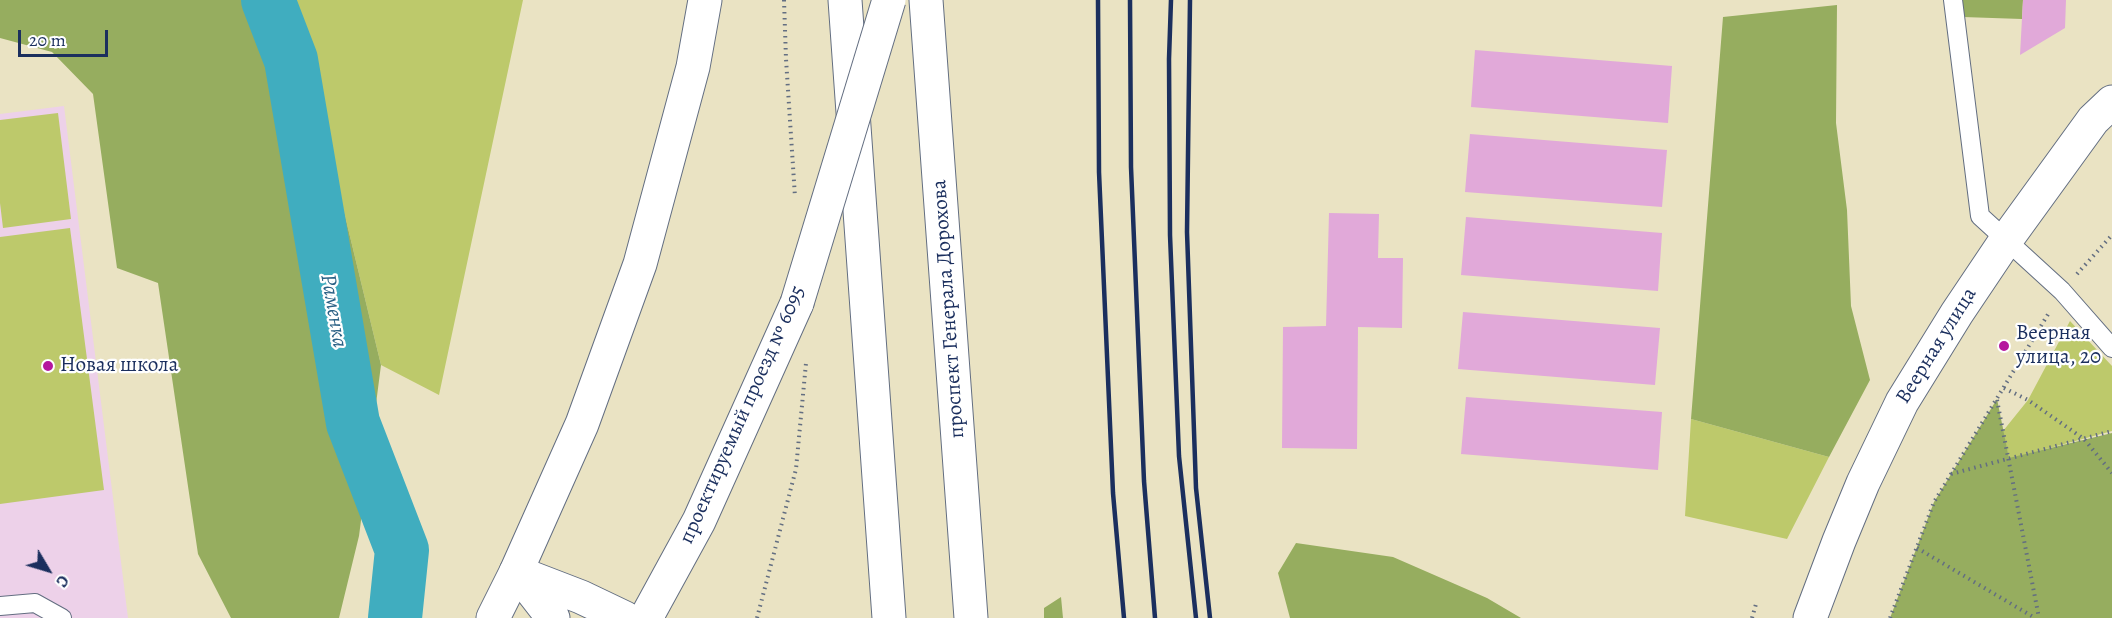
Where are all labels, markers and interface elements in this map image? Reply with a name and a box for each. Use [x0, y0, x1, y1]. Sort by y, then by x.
scale bar [21, 18, 111, 56]
text: 20 m [29, 28, 66, 52]
street label: проспект Генерала Дорохова [927, 179, 971, 439]
water label: Раменка [314, 272, 352, 350]
street label: проектируемый проезд № 6095 [675, 282, 811, 548]
street label: Веерная улица [1891, 283, 1983, 409]
place label: Веерная улица, 20 [2016, 321, 2101, 371]
marker: Веерная улица, 20 [1997, 339, 2011, 353]
place label: Новая школа [60, 353, 178, 379]
marker: Новая школа [41, 359, 55, 373]
north arrow [18, 540, 78, 600]
text: С [50, 570, 74, 592]

